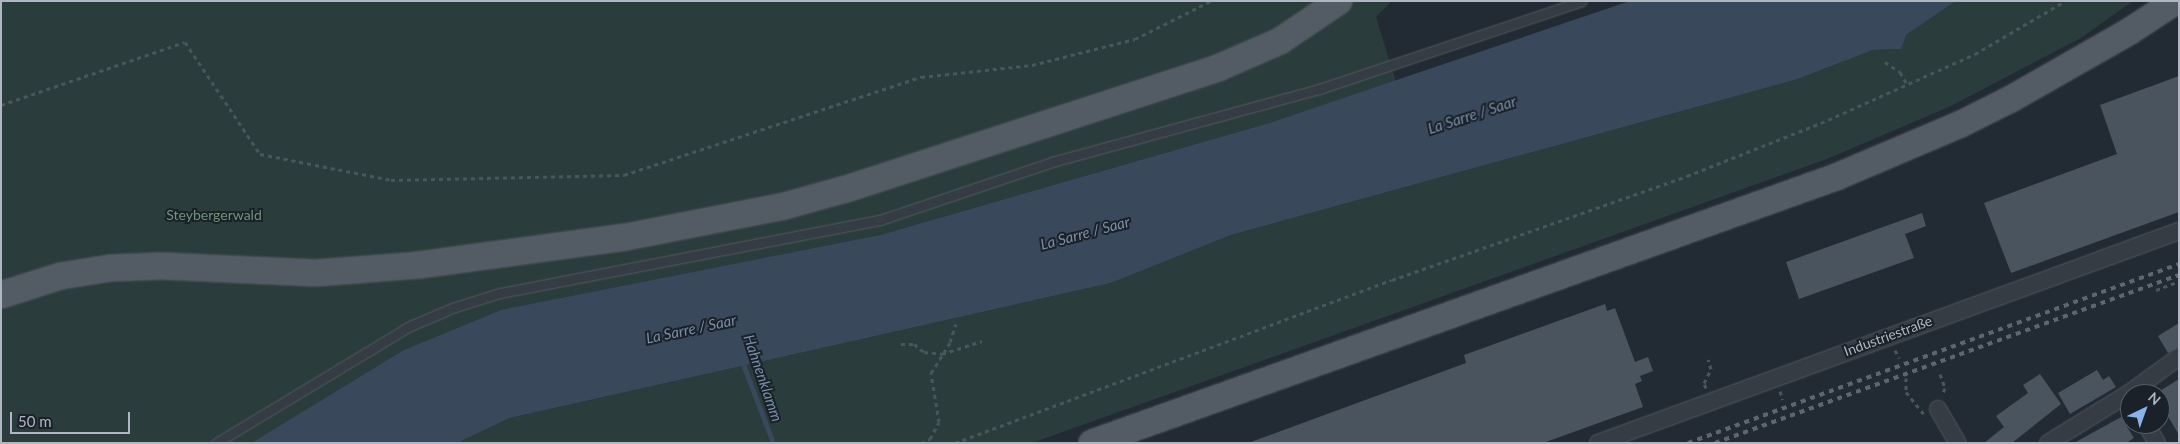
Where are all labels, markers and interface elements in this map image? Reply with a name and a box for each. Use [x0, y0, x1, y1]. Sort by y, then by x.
water label: La Sarre / Saar [1426, 92, 1518, 138]
park label: Steybergerwald [166, 207, 262, 223]
water label: La Sarre / Saar [1038, 212, 1132, 254]
water label: La Sarre / Saar [644, 311, 738, 347]
street label: Industriestraße [1842, 312, 1934, 360]
water label: Hahnenklamm [740, 332, 786, 424]
north arrow [2120, 384, 2170, 434]
text: N [2145, 388, 2164, 408]
scale bar [12, 402, 132, 434]
text: 50 m [18, 412, 52, 430]

